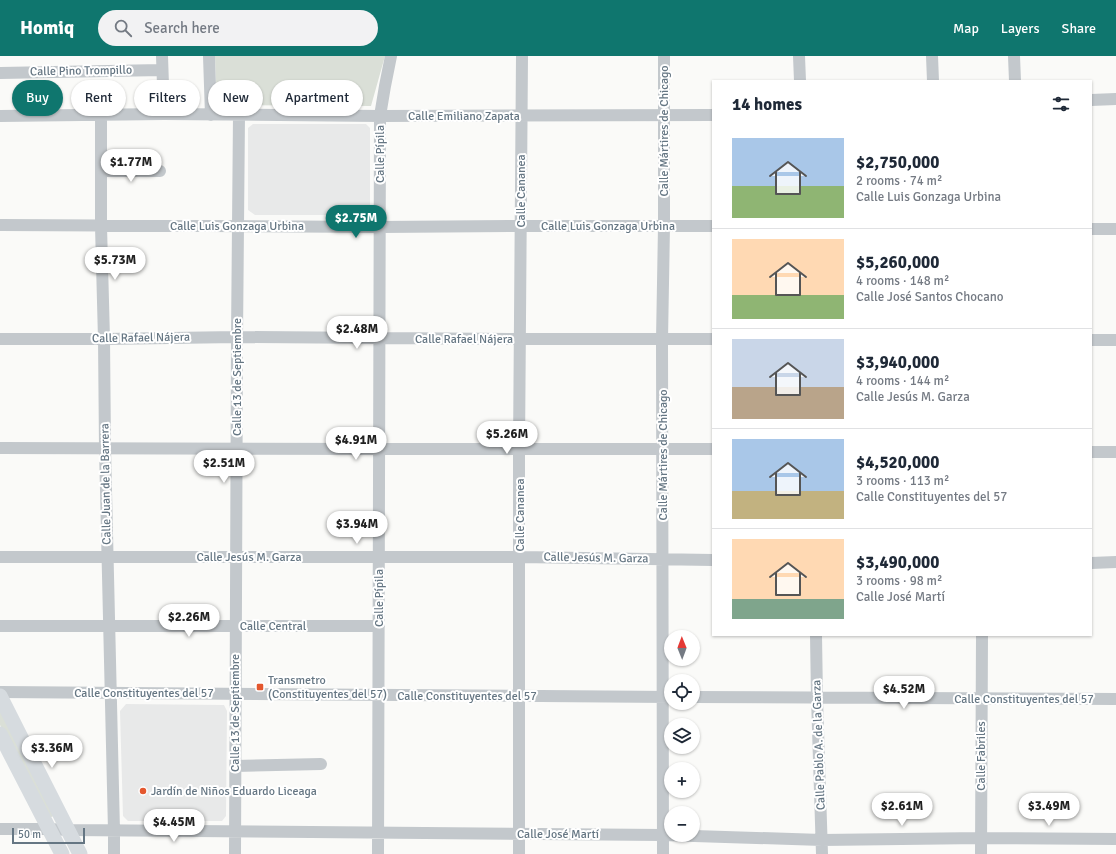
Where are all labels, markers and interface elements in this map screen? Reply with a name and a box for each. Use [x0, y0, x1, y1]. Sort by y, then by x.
search box [98, 10, 378, 46]
text: Homiq [20, 16, 74, 40]
icon: search [112, 17, 134, 39]
text: Search here [144, 19, 220, 37]
text: Map [953, 20, 979, 37]
text: Layers [1001, 20, 1040, 37]
text: Share [1062, 20, 1096, 37]
street label: Calle Pino Trompillo [30, 63, 132, 79]
street label: Calle Mártires de Chicago [657, 65, 672, 197]
chip: Buy [12, 80, 63, 116]
chip: Rent [71, 80, 126, 116]
chip: Filters [134, 80, 200, 116]
chip: New [208, 80, 263, 116]
chip: Apartment [271, 80, 363, 116]
icon: filters [1050, 93, 1072, 115]
text: 14 homes [732, 94, 802, 115]
street label: Calle Emiliano Zapata [408, 109, 520, 124]
street label: Calle Pípila [373, 125, 388, 183]
pin: $1.77M [98, 149, 164, 183]
text: $2,750,000 [856, 152, 939, 173]
text: $1.77M [110, 154, 152, 170]
street label: Calle Cananea [514, 154, 529, 228]
icon: home [764, 154, 812, 202]
text: 2 rooms · 74 m² [856, 173, 942, 189]
text: Calle Luis Gonzaga Urbina [856, 189, 1001, 205]
pin: $2.75M [323, 205, 389, 239]
text: $2.75M [335, 210, 377, 226]
street label: Calle Luis Gonzaga Urbina [170, 219, 304, 234]
street label: Calle Luis Gonzaga Urbina [541, 219, 675, 234]
pin: $5.73M [82, 247, 148, 281]
text: $5.73M [94, 252, 136, 268]
text: $5,260,000 [856, 252, 939, 273]
icon: home [764, 255, 812, 303]
text: 4 rooms · 148 m² [856, 273, 949, 289]
text: Calle José Santos Chocano [856, 289, 1004, 305]
pin: $2.48M [324, 316, 390, 350]
street label: Calle 13 de Septiembre [230, 318, 245, 436]
text: $2.48M [336, 321, 378, 337]
street label: Calle Rafael Nájera [92, 330, 190, 346]
street label: Calle Rafael Nájera [415, 332, 513, 347]
text: $3,940,000 [856, 352, 939, 373]
icon: home [764, 355, 812, 403]
text: 4 rooms · 144 m² [856, 373, 949, 389]
street label: Calle Mártires de Chicago [656, 389, 671, 521]
text: Calle Jesús M. Garza [856, 389, 970, 405]
pin: $5.26M [474, 421, 540, 455]
street label: Calle Juan de la Barrera [97, 423, 115, 545]
text: $5.26M [486, 426, 528, 442]
pin: $4.91M [323, 427, 389, 461]
text: $4.91M [335, 432, 377, 448]
pin: $2.51M [191, 450, 257, 484]
text: $4,520,000 [856, 452, 939, 473]
text: $2.51M [203, 455, 245, 471]
icon: home [764, 455, 812, 503]
text: 3 rooms · 113 m² [856, 473, 949, 489]
street label: Calle Cananea [513, 478, 528, 552]
text: Calle Constituyentes del 57 [856, 489, 1007, 505]
pin: $3.94M [324, 511, 390, 545]
text: $3.94M [336, 516, 378, 532]
street label: Calle Jesús M. Garza [196, 550, 302, 565]
street label: Calle Jesús M. Garza [543, 550, 649, 566]
text: $3,490,000 [856, 552, 939, 573]
icon: home [764, 555, 812, 603]
street label: Calle Pípila [372, 569, 387, 627]
text: 3 rooms · 98 m² [856, 573, 942, 589]
text: Calle José Martí [856, 589, 945, 605]
pin: $2.26M [156, 604, 222, 638]
text: $2.26M [168, 609, 210, 625]
street label: Calle Central [240, 619, 307, 634]
north arrow [664, 630, 700, 666]
map controls [664, 630, 700, 842]
street label: Calle 13 de Septiembre [228, 654, 243, 772]
place label: Transmetro (Constituyentes del 57) [268, 673, 387, 702]
button: locate [664, 674, 700, 710]
pin: $4.52M [871, 676, 937, 710]
street label: Calle Pablo A. de la Garza [809, 680, 829, 810]
text: $4.52M [883, 681, 925, 697]
marker: Transmetro (Constituyentes del 57) [255, 682, 265, 692]
street label: Calle Constituyentes del 57 [74, 686, 214, 701]
street label: Calle Constituyentes del 57 [397, 689, 537, 704]
street label: Calle Constituyentes del 57 [954, 692, 1094, 707]
button: layers [664, 718, 700, 754]
street label: Calle Fabriles [974, 721, 989, 791]
pin: $3.36M [19, 735, 85, 769]
text: $3.36M [31, 740, 73, 756]
button: + [664, 762, 700, 798]
place label: Jardín de Niños Eduardo Liceaga [151, 784, 317, 799]
marker: Jardín de Niños Eduardo Liceaga [138, 786, 148, 796]
pin: $2.61M [869, 793, 935, 827]
pin: $3.49M [1016, 793, 1082, 827]
text: $2.61M [881, 798, 923, 814]
text: $3.49M [1028, 798, 1070, 814]
button: − [664, 806, 700, 842]
pin: $4.45M [141, 809, 207, 843]
text: $4.45M [153, 814, 195, 830]
scale bar [12, 826, 85, 845]
street label: Calle José Martí [517, 827, 600, 842]
text: 50 m [18, 828, 41, 841]

